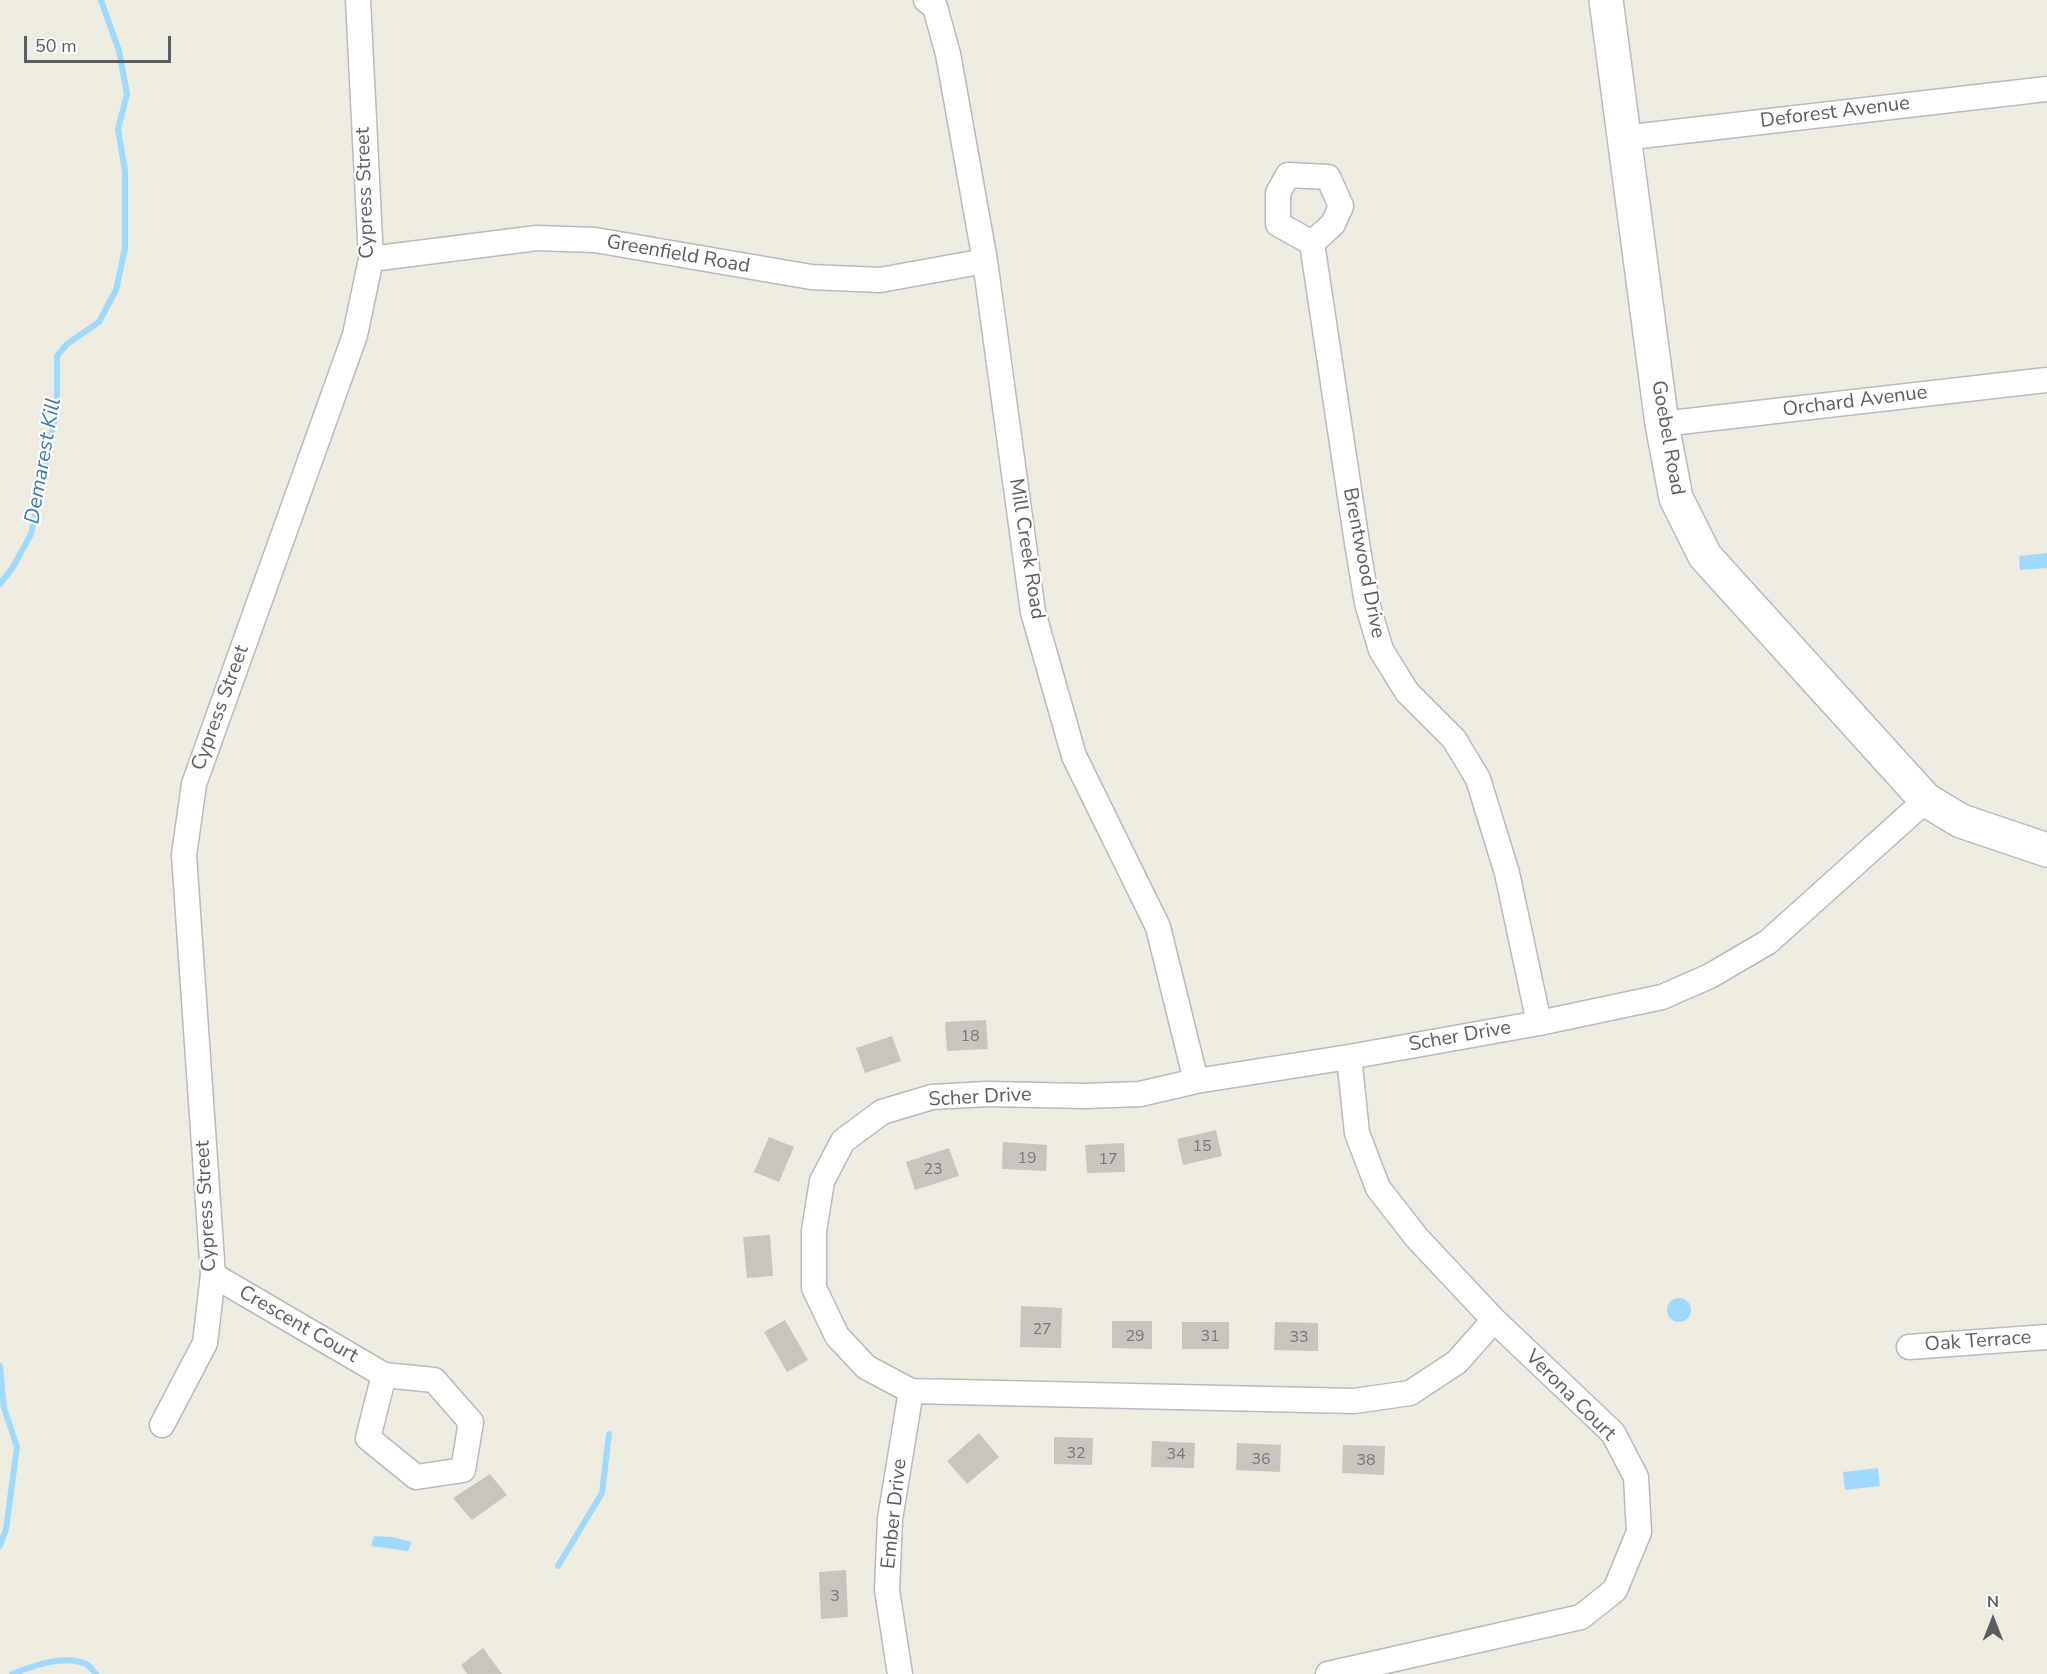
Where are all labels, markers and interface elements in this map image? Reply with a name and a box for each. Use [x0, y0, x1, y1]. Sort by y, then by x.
scale bar [27, 24, 174, 62]
text: 50 m [35, 34, 77, 58]
street label: Deforest Avenue [1759, 92, 1911, 134]
street label: Cypress Street [352, 127, 380, 259]
street label: Greenfield Road [604, 231, 752, 279]
street label: Goebel Road [1645, 379, 1689, 497]
street label: Orchard Avenue [1781, 381, 1929, 423]
water label: Demarest Kill [21, 396, 67, 526]
street label: Mill Creek Road [1003, 477, 1049, 621]
street label: Brentwood Drive [1337, 486, 1389, 640]
street label: Cypress Street [187, 642, 255, 774]
street label: Scher Drive [1407, 1016, 1513, 1058]
house number: 18 [960, 1027, 980, 1047]
street label: Scher Drive [928, 1083, 1032, 1113]
house number: 15 [1192, 1137, 1212, 1157]
street label: Cypress Street [192, 1140, 222, 1272]
house number: 19 [1017, 1149, 1037, 1169]
house number: 17 [1098, 1150, 1118, 1170]
house number: 23 [923, 1160, 943, 1180]
street label: Crescent Court [234, 1281, 362, 1369]
house number: 27 [1032, 1320, 1052, 1340]
street label: Oak Terrace [1924, 1326, 2032, 1358]
house number: 29 [1125, 1327, 1145, 1347]
house number: 31 [1200, 1327, 1220, 1347]
house number: 33 [1289, 1328, 1309, 1348]
street label: Verona Court [1520, 1346, 1620, 1446]
house number: 32 [1066, 1444, 1086, 1464]
house number: 34 [1166, 1445, 1186, 1465]
house number: 36 [1251, 1450, 1271, 1470]
house number: 38 [1356, 1451, 1376, 1471]
street label: Ember Drive [877, 1458, 913, 1570]
house number: 3 [830, 1587, 840, 1607]
north arrow [1963, 1590, 2023, 1650]
text: N [1987, 1591, 1999, 1613]

